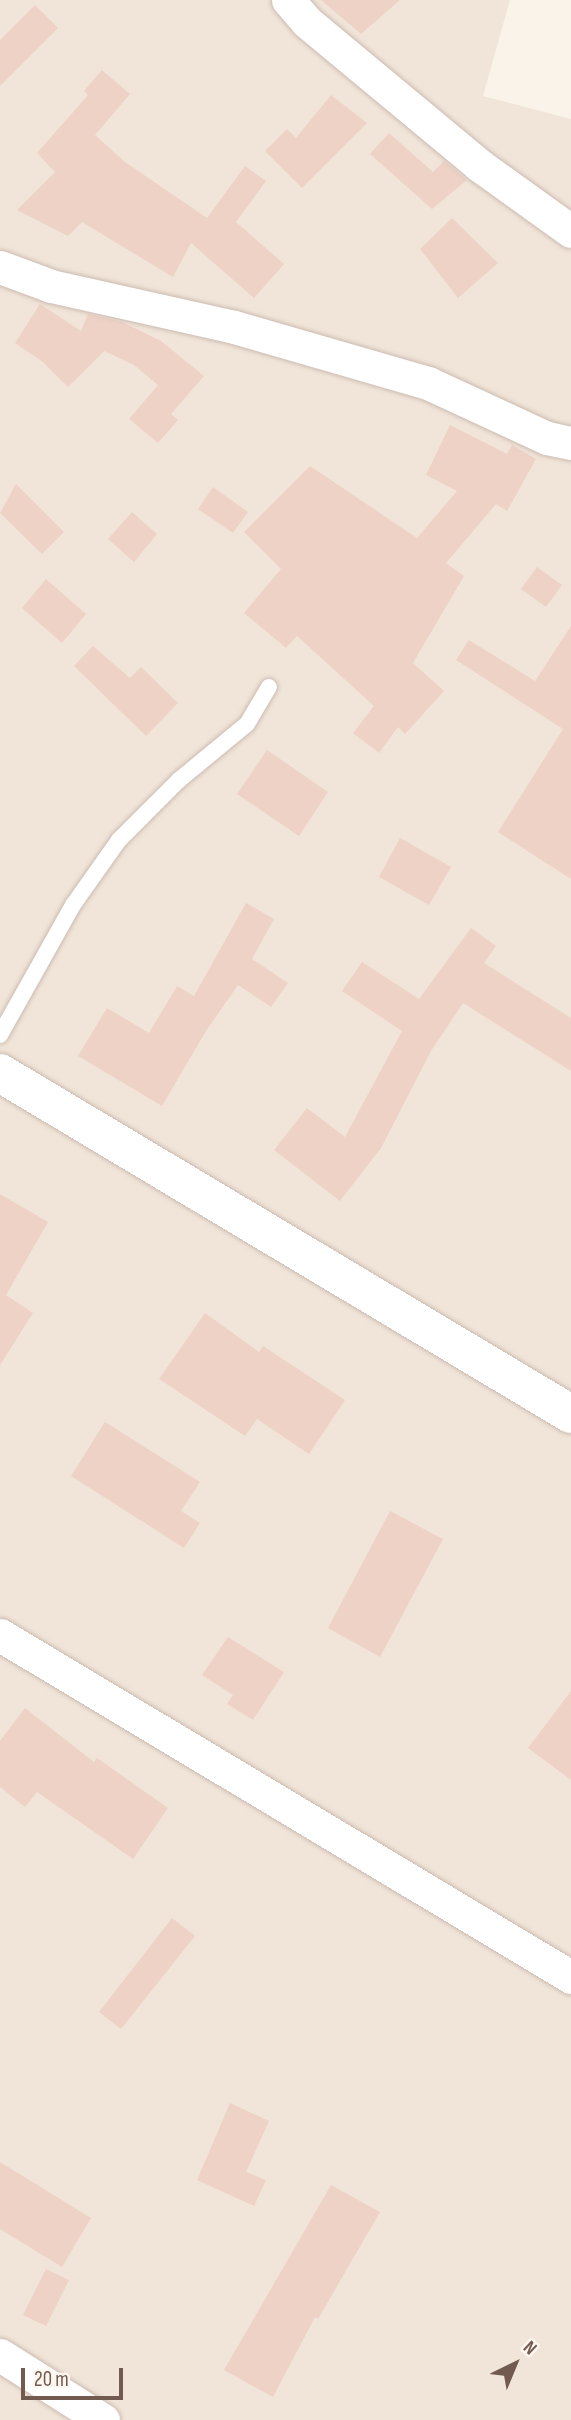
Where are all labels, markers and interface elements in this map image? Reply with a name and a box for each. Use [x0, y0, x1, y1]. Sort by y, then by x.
north arrow [480, 2329, 550, 2399]
text: N [518, 2336, 541, 2360]
scale bar [24, 2354, 126, 2398]
text: 20 m [34, 2367, 69, 2392]

